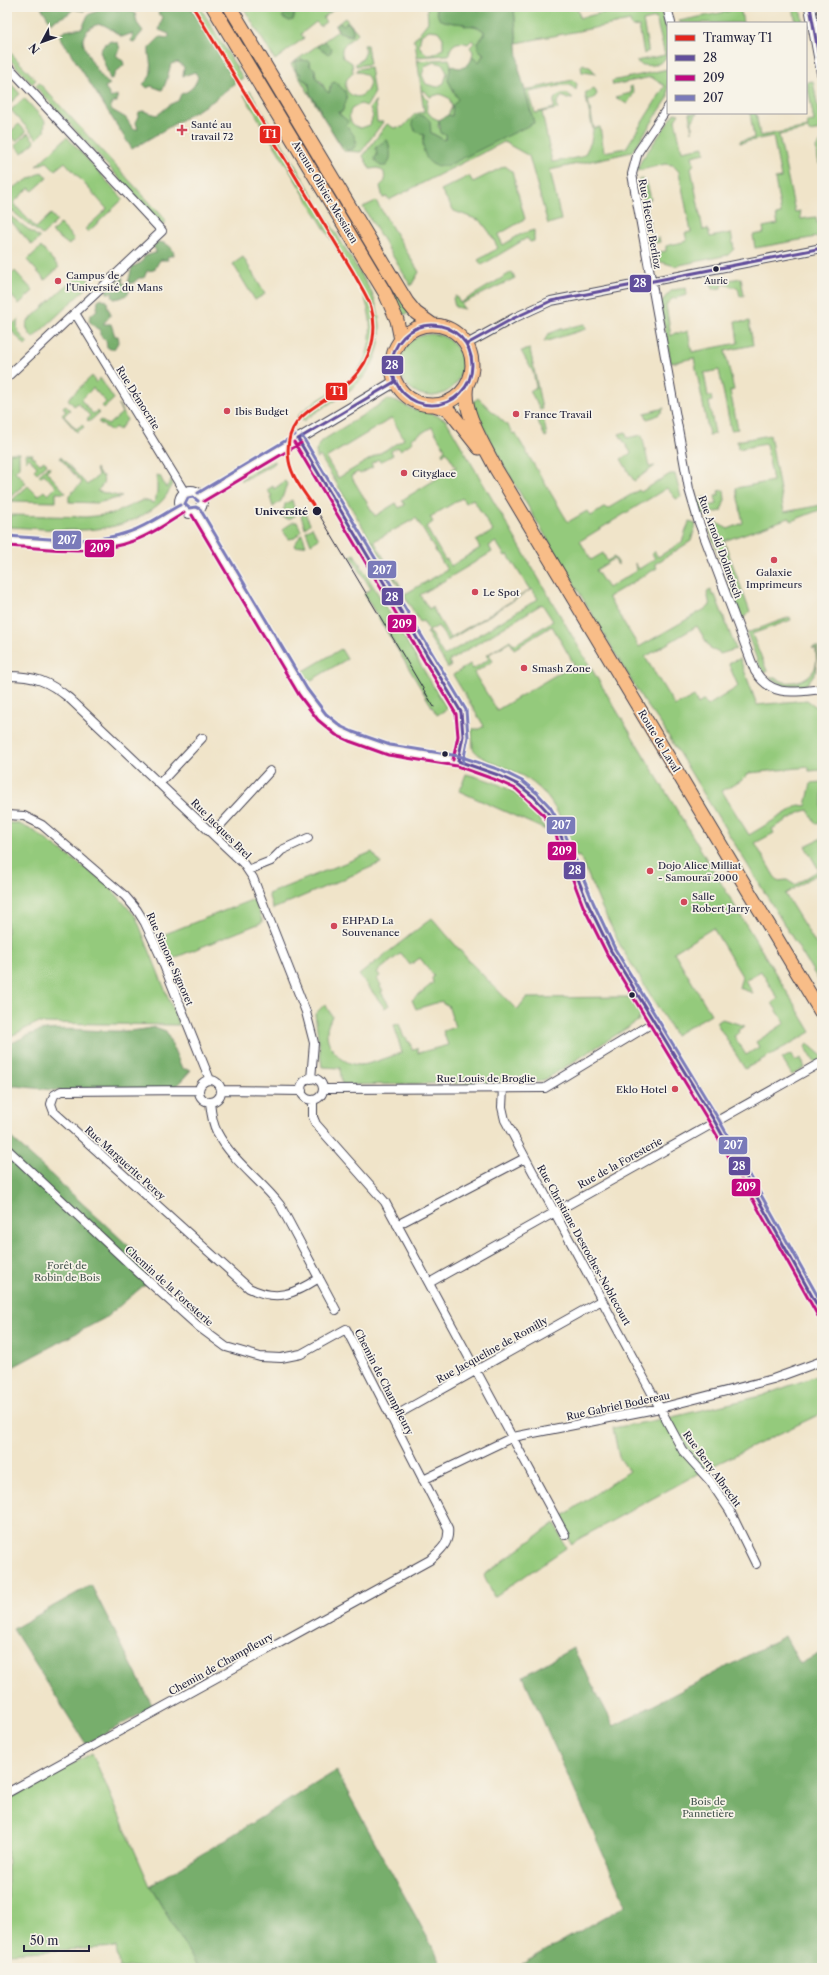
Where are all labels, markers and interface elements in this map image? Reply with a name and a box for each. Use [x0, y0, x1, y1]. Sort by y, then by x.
north arrow [22, 22, 62, 62]
legend [667, 22, 807, 114]
text: Tramway T1 [703, 30, 772, 45]
text: N [26, 40, 43, 57]
text: 28 [703, 50, 717, 65]
text: 209 [703, 70, 725, 85]
text: 207 [703, 90, 724, 105]
place label: Santé au travail 72 [191, 118, 234, 143]
marker: Santé au travail 72 [176, 124, 188, 136]
line badge: T1 [259, 125, 281, 144]
text: T1 [263, 127, 277, 141]
street label: Avenue Olivier Messiaen [289, 137, 361, 246]
street label: Rue Hector Berlioz [636, 178, 664, 270]
marker: Auric [711, 264, 721, 274]
place label: Campus de l'Université du Mans [66, 269, 163, 294]
line badge: 28 [629, 274, 652, 293]
place label: Auric [703, 275, 728, 286]
marker: Campus de l'Université du Mans [53, 276, 63, 286]
text: 28 [633, 276, 647, 290]
line badge: 28 [381, 355, 404, 375]
text: 28 [385, 358, 399, 372]
street label: Rue Démocrite [113, 364, 163, 433]
line badge: T1 [325, 382, 348, 401]
text: T1 [330, 384, 344, 398]
place label: Ibis Budget [235, 405, 289, 418]
marker: Ibis Budget [222, 406, 232, 416]
place label: France Travail [524, 408, 592, 421]
marker: France Travail [511, 409, 521, 419]
place label: Cityglace [412, 467, 456, 480]
marker: Cityglace [399, 468, 409, 478]
street label: Rue Arnold Dolmetsch [695, 494, 745, 601]
place label: Université [255, 505, 308, 518]
marker: Université [311, 505, 323, 517]
line badge: 207 [52, 530, 82, 550]
text: 207 [57, 533, 77, 547]
line badge: 209 [84, 539, 115, 558]
text: 209 [90, 541, 110, 555]
marker: Galaxie Imprimeurs [769, 555, 779, 565]
line badge: 207 [367, 560, 397, 579]
text: 207 [372, 563, 392, 577]
place label: Galaxie Imprimeurs [746, 566, 802, 591]
place label: Le Spot [483, 586, 520, 599]
line badge: 28 [381, 587, 404, 606]
marker: Le Spot [470, 587, 480, 597]
text: 28 [385, 590, 399, 604]
line badge: 209 [387, 614, 417, 633]
text: 209 [392, 617, 412, 631]
place label: Smash Zone [532, 662, 591, 675]
marker: Smash Zone [519, 663, 529, 673]
street label: Route de Laval [635, 707, 683, 775]
unlabelled marker [440, 749, 450, 759]
street label: Rue Jacques Brel [188, 796, 254, 862]
line badge: 207 [546, 816, 576, 835]
text: 207 [551, 818, 571, 832]
line badge: 209 [547, 841, 577, 861]
text: 209 [552, 844, 572, 858]
place label: Dojo Alice Milliat - Samouraï 2000 [658, 859, 742, 884]
line badge: 28 [563, 861, 586, 880]
text: 28 [568, 863, 582, 877]
marker: Dojo Alice Milliat - Samouraï 2000 [645, 866, 655, 876]
place label: Salle Robert Jarry [692, 890, 751, 915]
marker: Salle Robert Jarry [679, 897, 689, 907]
street label: Rue Simone Signoret [144, 910, 197, 1008]
place label: EHPAD La Souvenance [342, 914, 400, 939]
marker: EHPAD La Souvenance [329, 921, 339, 931]
unlabelled marker [627, 990, 637, 1000]
street label: Rue Louis de Broglie [436, 1072, 536, 1085]
place label: Eklo Hotel [616, 1083, 667, 1096]
marker: Eklo Hotel [670, 1084, 680, 1094]
street label: Rue Marguerite Perey [82, 1123, 168, 1203]
street label: Rue de la Foresterie [575, 1134, 665, 1192]
line badge: 207 [718, 1136, 748, 1155]
text: 207 [723, 1138, 743, 1152]
line badge: 28 [728, 1156, 751, 1176]
text: 28 [732, 1159, 746, 1173]
street label: Rue Christiane Desroches-Noblecourt [534, 1162, 634, 1328]
line badge: 209 [731, 1178, 761, 1197]
text: 209 [736, 1180, 756, 1194]
street label: Chemin de la Foresterie [122, 1243, 216, 1329]
park label: Forêt de Robin de Bois [34, 1259, 100, 1284]
street label: Rue Jacqueline de Romilly [434, 1314, 550, 1386]
street label: Chemin de Champfleury [351, 1327, 417, 1438]
street label: Rue Gabriel Bodereau [565, 1389, 671, 1423]
street label: Rue Berty Albrecht [680, 1428, 744, 1510]
street label: Chemin de Champfleury [166, 1630, 276, 1698]
park label: Bois de Pannetière [682, 1795, 734, 1820]
scale bar [24, 1927, 89, 1953]
text: 50 m [30, 1933, 59, 1948]

